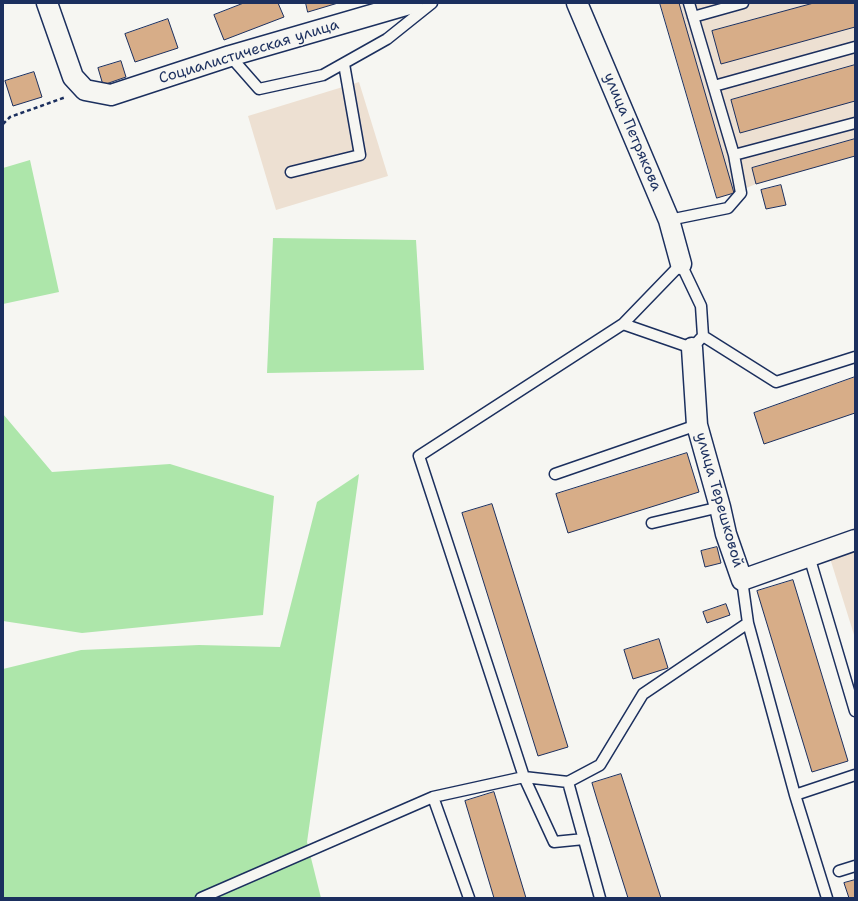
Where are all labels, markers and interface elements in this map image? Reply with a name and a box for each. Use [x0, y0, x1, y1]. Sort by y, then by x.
street label: Социалистическая улица [157, 16, 341, 88]
street label: улица Петрякова [599, 70, 665, 194]
street label: улица Терешковой [691, 430, 747, 570]

